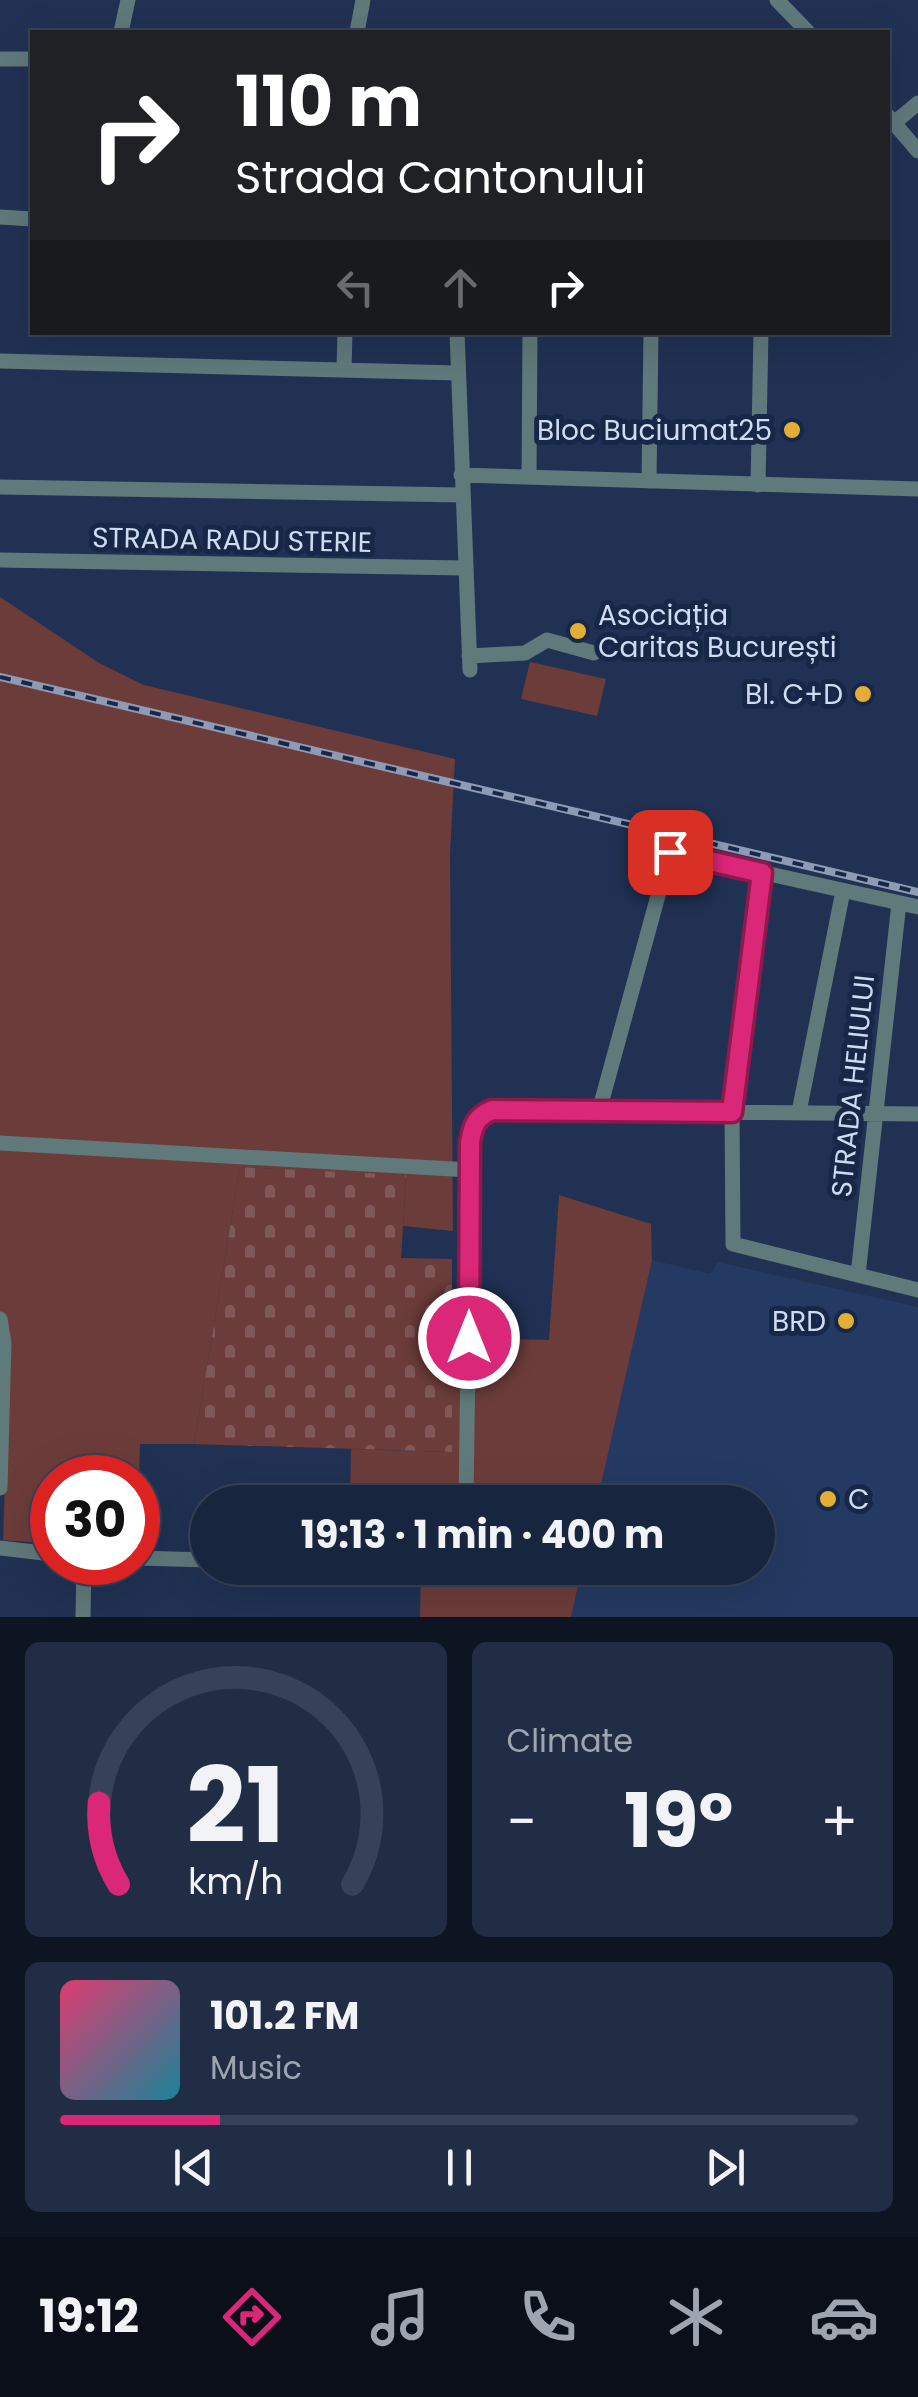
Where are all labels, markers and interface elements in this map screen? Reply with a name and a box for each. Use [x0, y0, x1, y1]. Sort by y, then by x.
text: 110 m [235, 52, 422, 151]
icon: right [70, 70, 200, 200]
text: Strada Cantonului [235, 146, 646, 209]
icon: left [328, 260, 383, 315]
icon: ahead [433, 260, 488, 315]
icon: right [538, 260, 593, 315]
place label: Bloc Buciumat25 [537, 411, 772, 450]
marker: Bloc Buciumat25 [781, 419, 803, 441]
street label: STRADA RADU STERIE [92, 518, 372, 562]
place label: Asociația Caritas București [598, 596, 837, 667]
marker: Asociația Caritas București [567, 620, 589, 642]
place label: Bl. C+D [745, 675, 843, 714]
marker: Bl. C+D [852, 683, 874, 705]
pin [628, 810, 713, 895]
icon: arrive [643, 825, 698, 880]
street label: STRADA HELIULUI [822, 973, 884, 1199]
position arrow [417, 1286, 521, 1390]
place label: BRD [772, 1302, 826, 1341]
marker: BRD [835, 1310, 857, 1332]
speed limit sign: 30 [30, 1455, 160, 1585]
place label: C [848, 1480, 870, 1519]
marker: C [817, 1488, 839, 1510]
text: 19:13 · 1 min · 400 m [301, 1508, 664, 1561]
text: Climate [507, 1718, 633, 1763]
text: 21 [186, 1733, 285, 1878]
text: 19° [624, 1768, 733, 1873]
text: − [507, 1783, 537, 1860]
text: + [820, 1783, 858, 1860]
text: km/h [188, 1856, 283, 1907]
text: 101.2 FM [210, 1989, 360, 2042]
text: Music [210, 2045, 302, 2090]
icon: previous [166, 2140, 221, 2195]
icon: pause [432, 2140, 487, 2195]
icon: next [698, 2140, 753, 2195]
icon: directions [217, 2282, 287, 2352]
icon: music [365, 2282, 435, 2352]
icon: phone [513, 2282, 583, 2352]
icon: climate [661, 2282, 731, 2352]
icon: car [809, 2282, 879, 2352]
text: 19:12 [39, 2285, 139, 2348]

